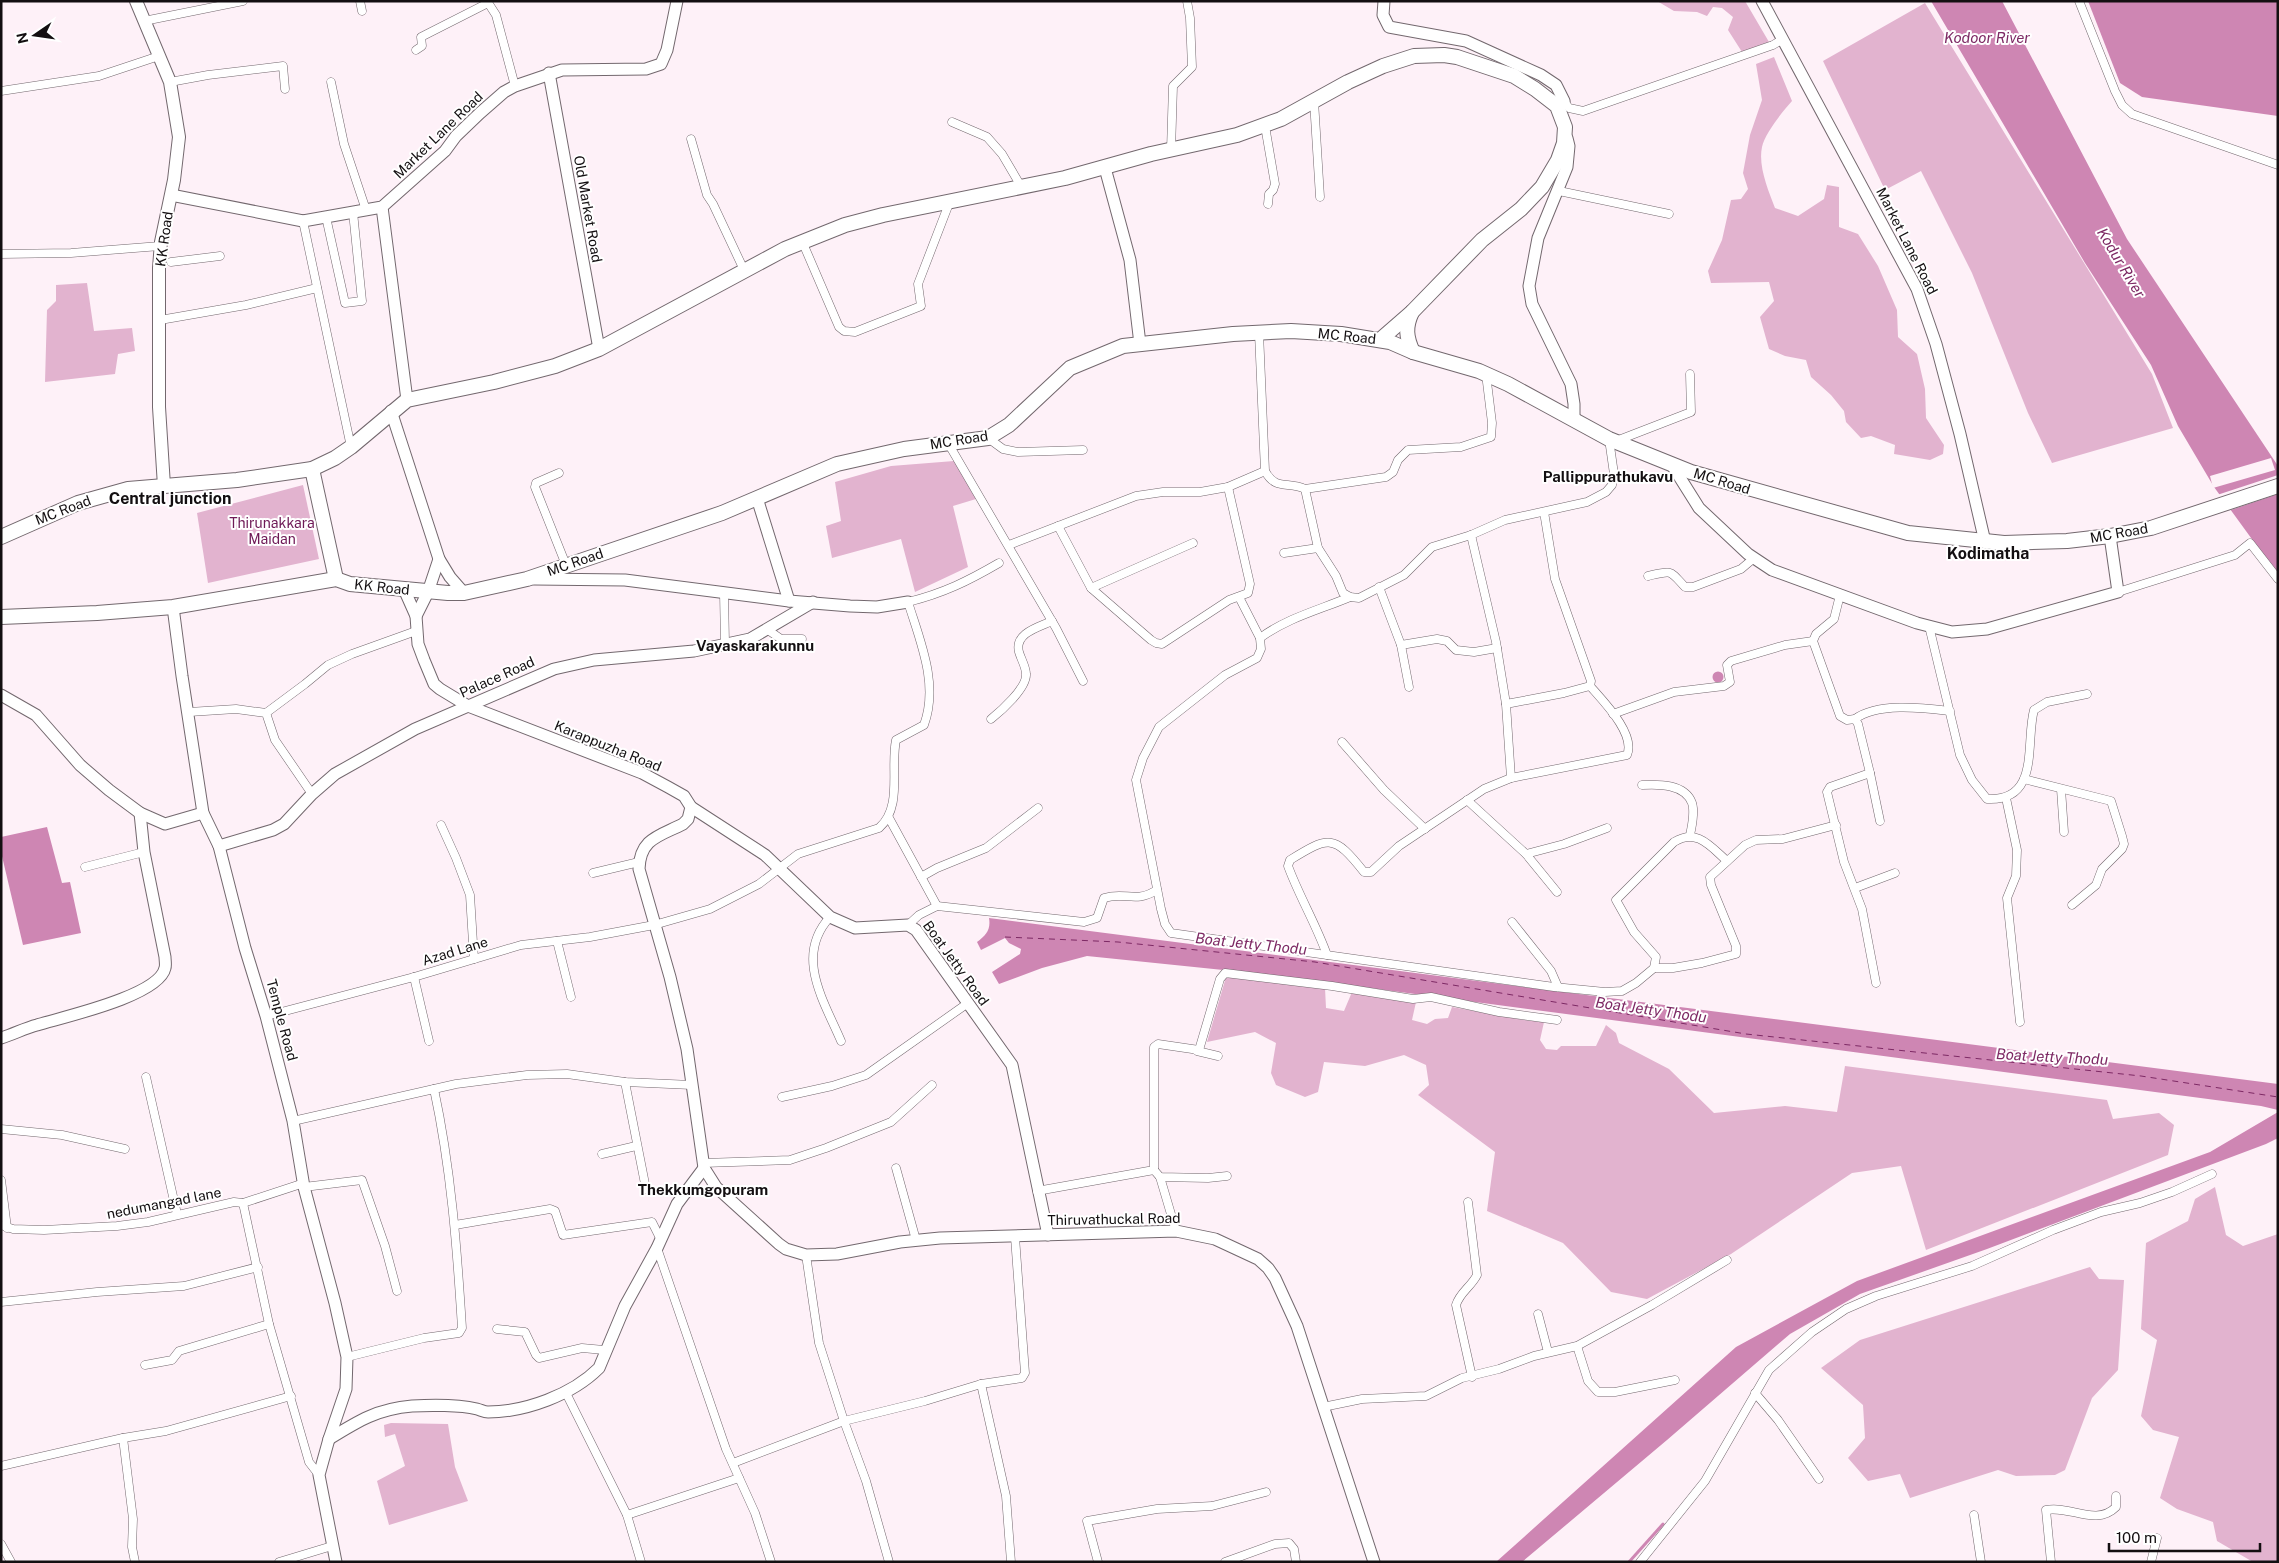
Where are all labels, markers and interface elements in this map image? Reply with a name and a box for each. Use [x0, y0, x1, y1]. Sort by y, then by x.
north arrow [10, 10, 60, 60]
water label: Kodoor River [1944, 29, 2030, 46]
text: N [13, 31, 31, 45]
street label: Market Lane Road [390, 88, 486, 182]
street label: Old Market Road [571, 154, 605, 264]
street label: Market Lane Road [1873, 185, 1941, 297]
street label: KK Road [152, 210, 176, 268]
water label: Kodur River [2094, 225, 2149, 301]
street label: MC Road [1317, 325, 1377, 347]
street label: MC Road [929, 428, 989, 452]
street label: MC Road [1692, 465, 1752, 497]
district label: Pallippurathukavu [1543, 468, 1673, 485]
district label: Central junction [109, 489, 231, 508]
street label: MC Road [33, 492, 93, 528]
park label: Thirunakkara Maidan [229, 515, 315, 547]
street label: MC Road [2089, 520, 2149, 546]
district label: Kodimatha [1947, 544, 2029, 563]
street label: MC Road [545, 545, 605, 579]
street label: KK Road [353, 576, 411, 598]
district label: Vayaskarakunnu [696, 637, 814, 654]
street label: Palace Road [457, 653, 537, 701]
street label: Karappuzha Road [552, 717, 664, 775]
street label: Boat Jetty Road [920, 918, 992, 1008]
water label: Boat Jetty Thodu [1194, 929, 1308, 958]
street label: Azad Lane [420, 933, 490, 969]
street label: Temple Road [263, 977, 301, 1063]
water label: Boat Jetty Thodu [1594, 993, 1708, 1026]
water label: Boat Jetty Thodu [1996, 1045, 2109, 1068]
district label: Thekkumgopuram [638, 1181, 768, 1198]
street label: nedumangad lane [105, 1184, 223, 1222]
street label: Thiruvathuckal Road [1047, 1210, 1181, 1228]
scale bar [2109, 1520, 2260, 1552]
text: 100 m [2116, 1529, 2157, 1546]

